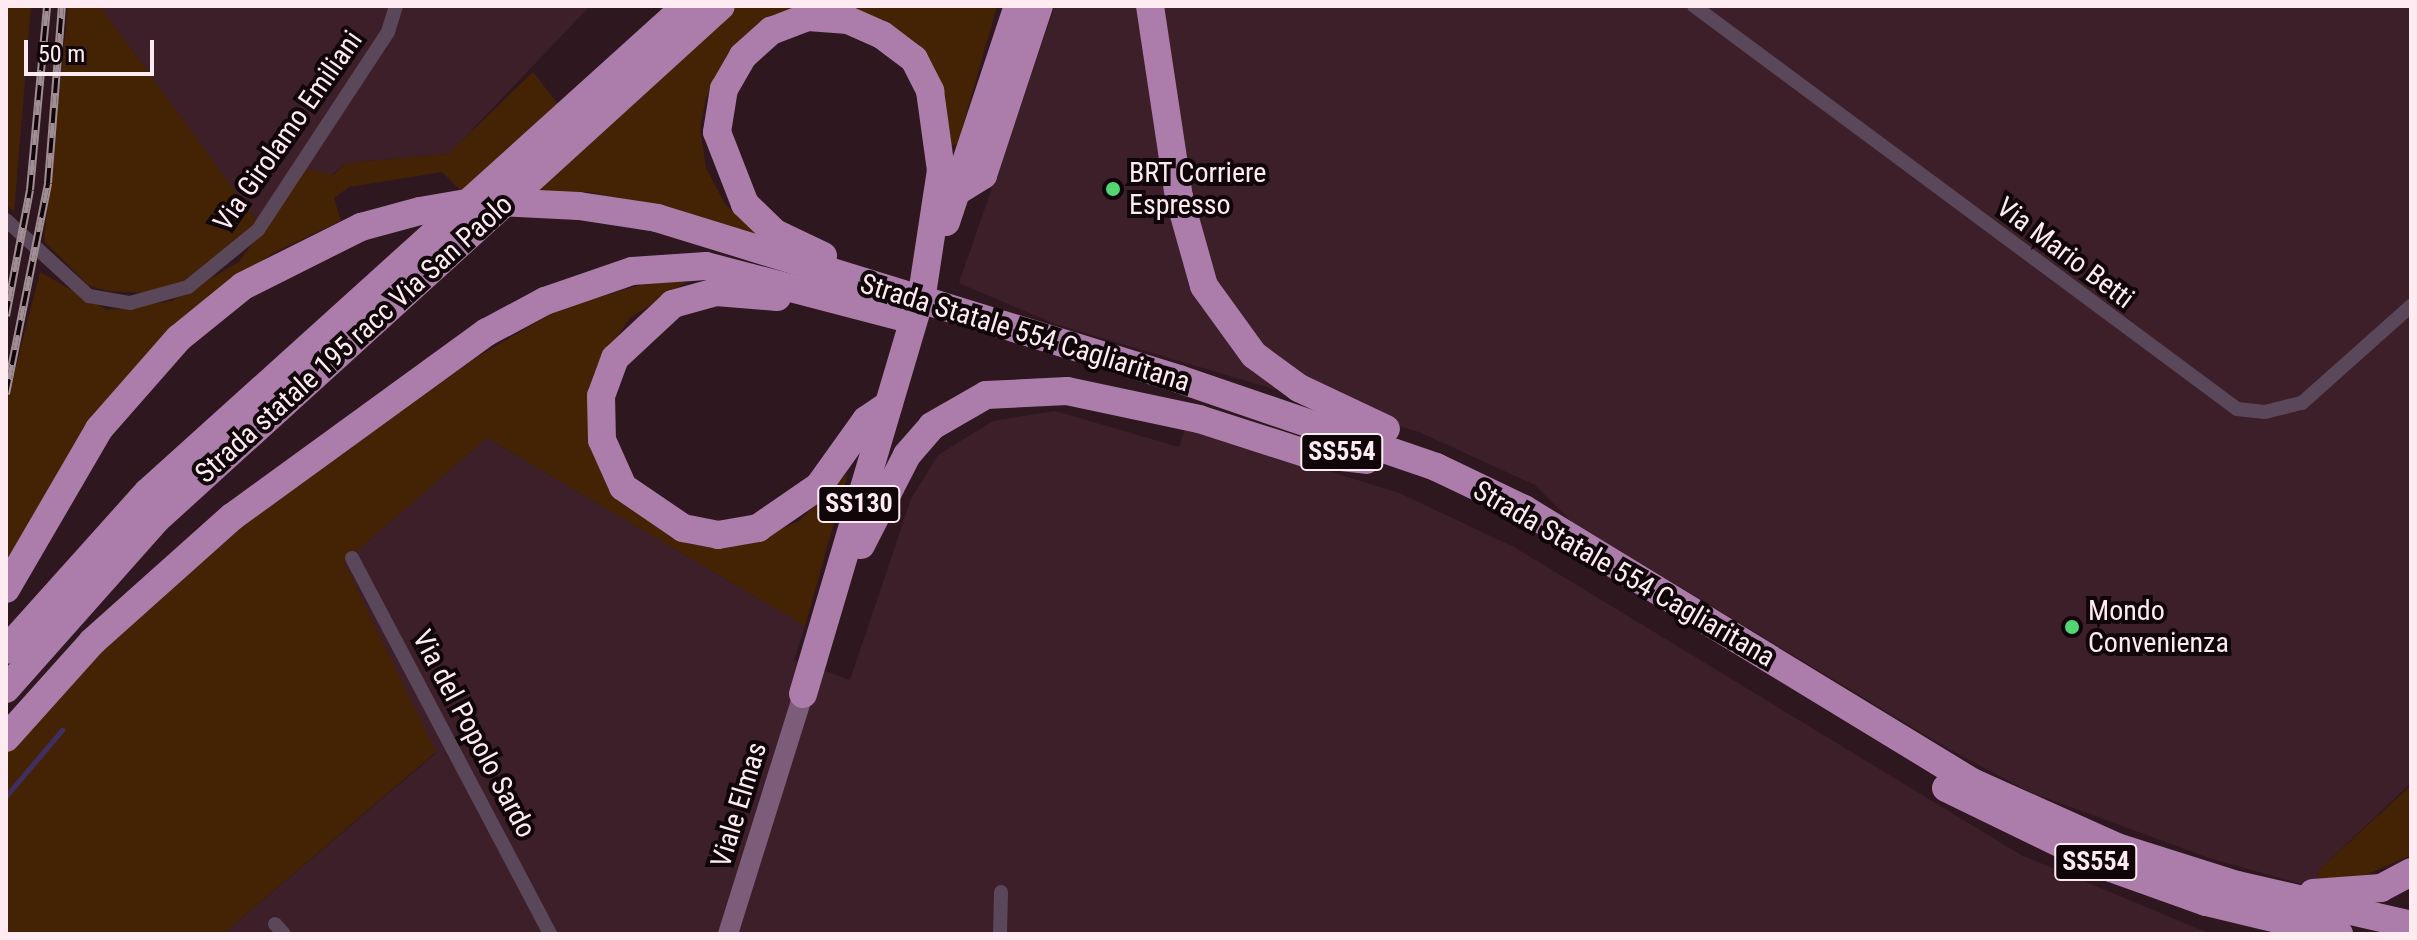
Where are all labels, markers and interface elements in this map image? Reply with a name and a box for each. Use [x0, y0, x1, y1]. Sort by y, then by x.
scale bar [28, 24, 158, 74]
street label: Via Girolamo Emiliani [206, 25, 370, 237]
text: 50 m [38, 40, 85, 68]
place label: BRT Corriere Espresso [1129, 156, 1267, 222]
marker: BRT Corriere Espresso [1104, 180, 1122, 198]
street label: Strada statale 195 racc Via San Paolo [189, 188, 519, 490]
street label: Via Mario Betti [1990, 190, 2140, 316]
street label: Strada Statale 554 Cagliaritana [856, 267, 1194, 399]
road number: SS554 [1300, 430, 1384, 474]
street label: Strada Statale 554 Cagliaritana [1467, 474, 1781, 674]
road number: SS130 [817, 482, 901, 526]
place label: Mondo Convenienza [2088, 594, 2229, 660]
marker: Mondo Convenienza [2063, 618, 2081, 636]
street label: Via del Popolo Sardo [405, 625, 543, 843]
street label: Viale Elmas [704, 738, 774, 872]
road number: SS554 [2054, 840, 2138, 884]

